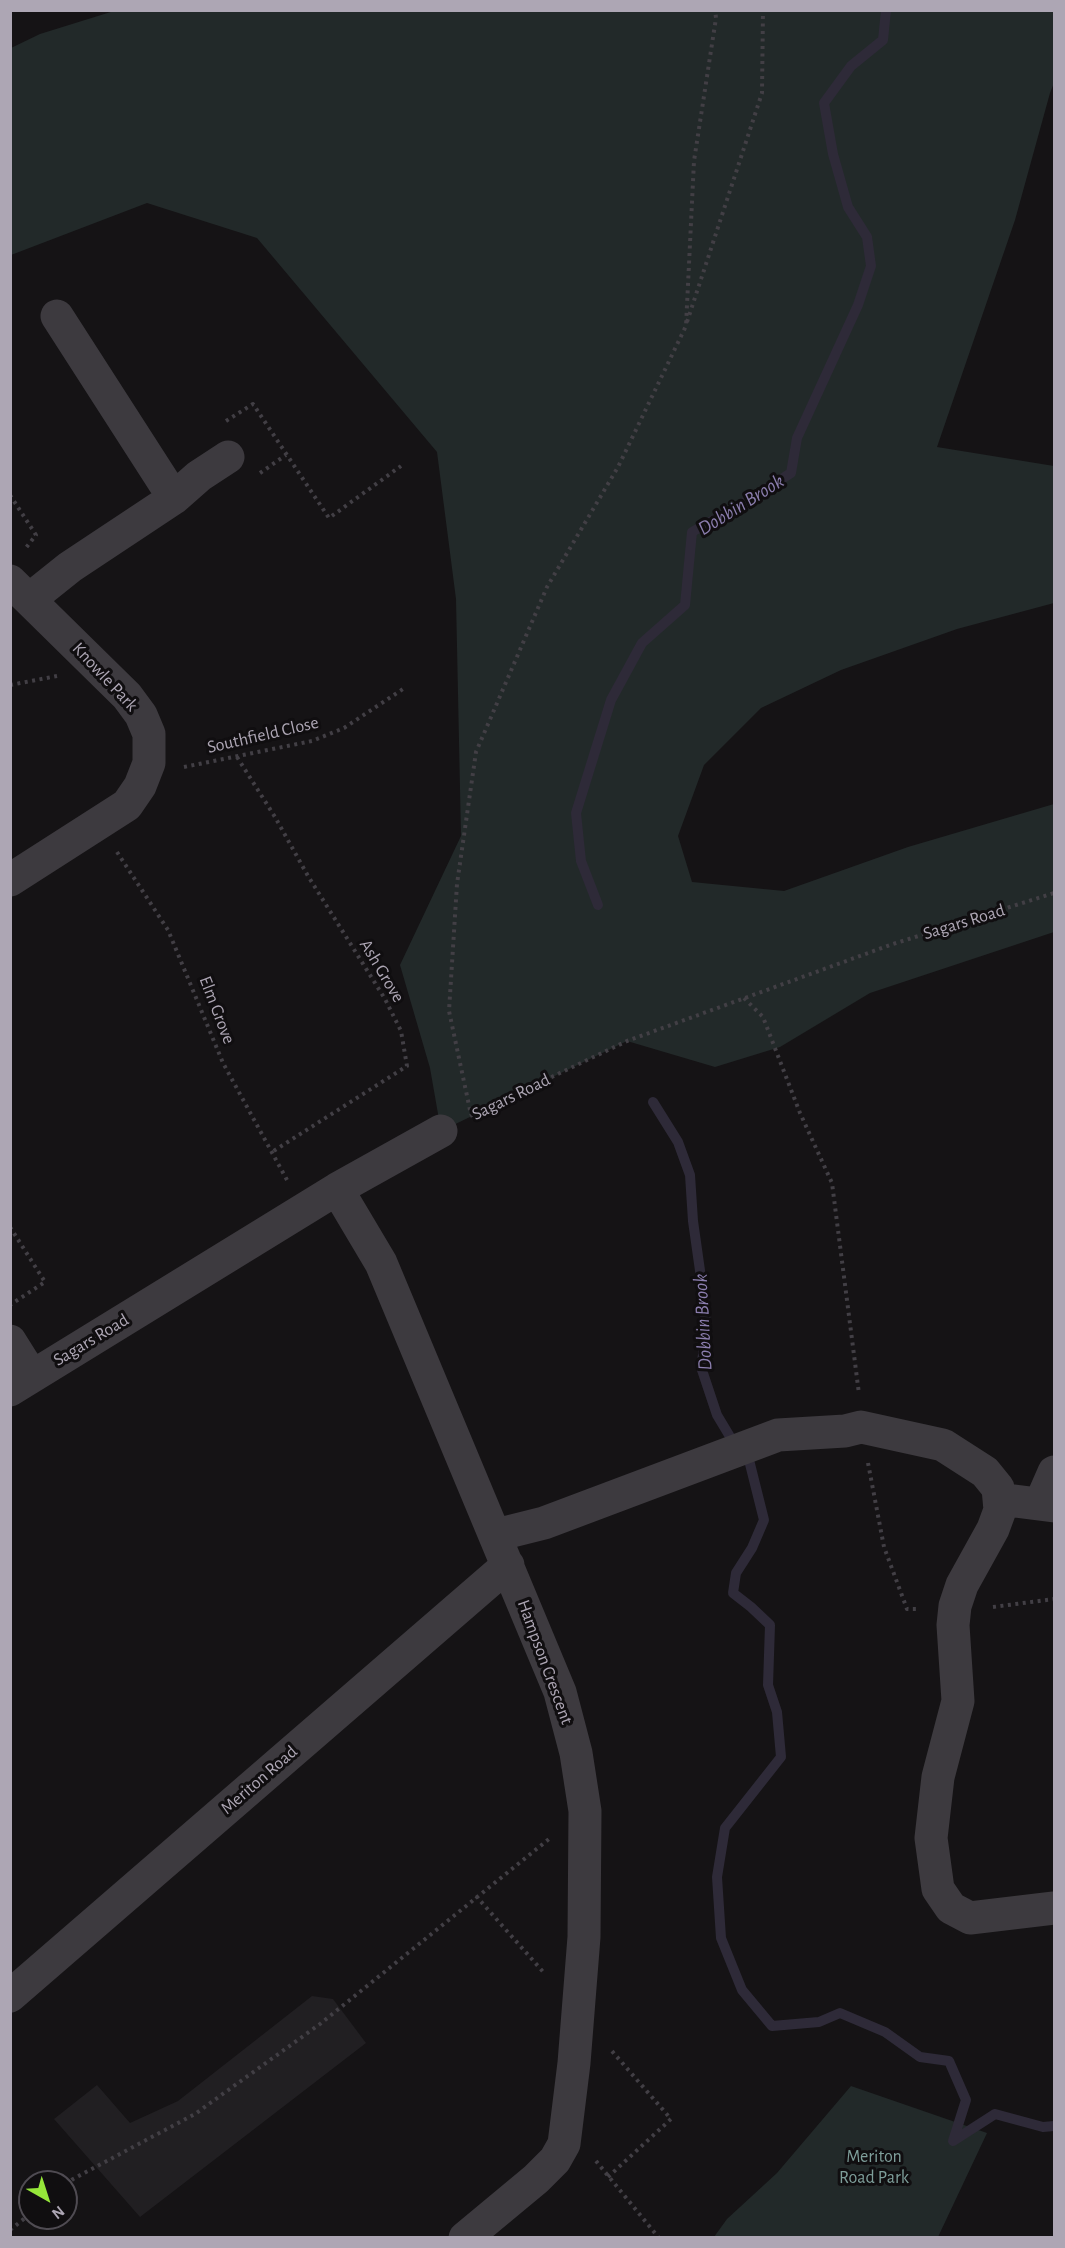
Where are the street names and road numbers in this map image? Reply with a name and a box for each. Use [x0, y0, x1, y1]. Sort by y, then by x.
street label: Knowle Park [68, 638, 142, 716]
street label: Southfield Close [205, 712, 321, 758]
street label: Sagars Road [921, 899, 1007, 945]
street label: Ash Grove [355, 935, 409, 1007]
street label: Elm Grove [194, 973, 240, 1047]
street label: Sagars Road [468, 1069, 554, 1125]
street label: Sagars Road [49, 1309, 133, 1371]
street label: Hampson Crescent [512, 1597, 578, 1727]
street label: Meriton Road [216, 1741, 302, 1819]

